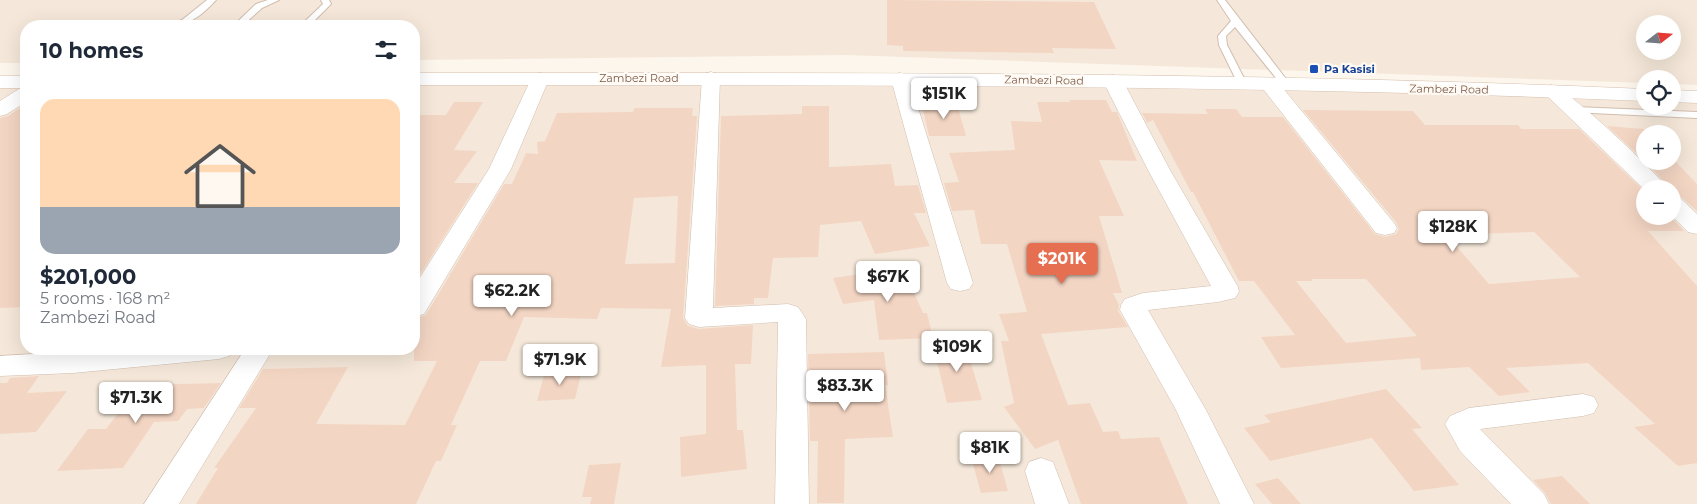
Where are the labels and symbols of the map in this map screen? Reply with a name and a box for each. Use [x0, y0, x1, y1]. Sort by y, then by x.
north arrow [1636, 15, 1681, 60]
place label: Pa Kasisi [1324, 62, 1375, 76]
marker: Pa Kasisi [1308, 63, 1320, 75]
street label: Zambezi Road [599, 71, 679, 85]
street label: Zambezi Road [1004, 72, 1084, 88]
pin: $151K [909, 78, 979, 120]
street label: Zambezi Road [1409, 81, 1489, 97]
pin: $128K [1418, 210, 1488, 253]
pin: $201K [1027, 242, 1097, 285]
pin: $67K [858, 260, 918, 303]
pin: $62.2K [471, 274, 553, 317]
pin: $109K [922, 330, 992, 373]
pin: $71.9K [519, 344, 601, 386]
pin: $83.3K [804, 370, 886, 412]
pin: $71.3K [95, 382, 177, 424]
pin: $81K [960, 432, 1020, 474]

